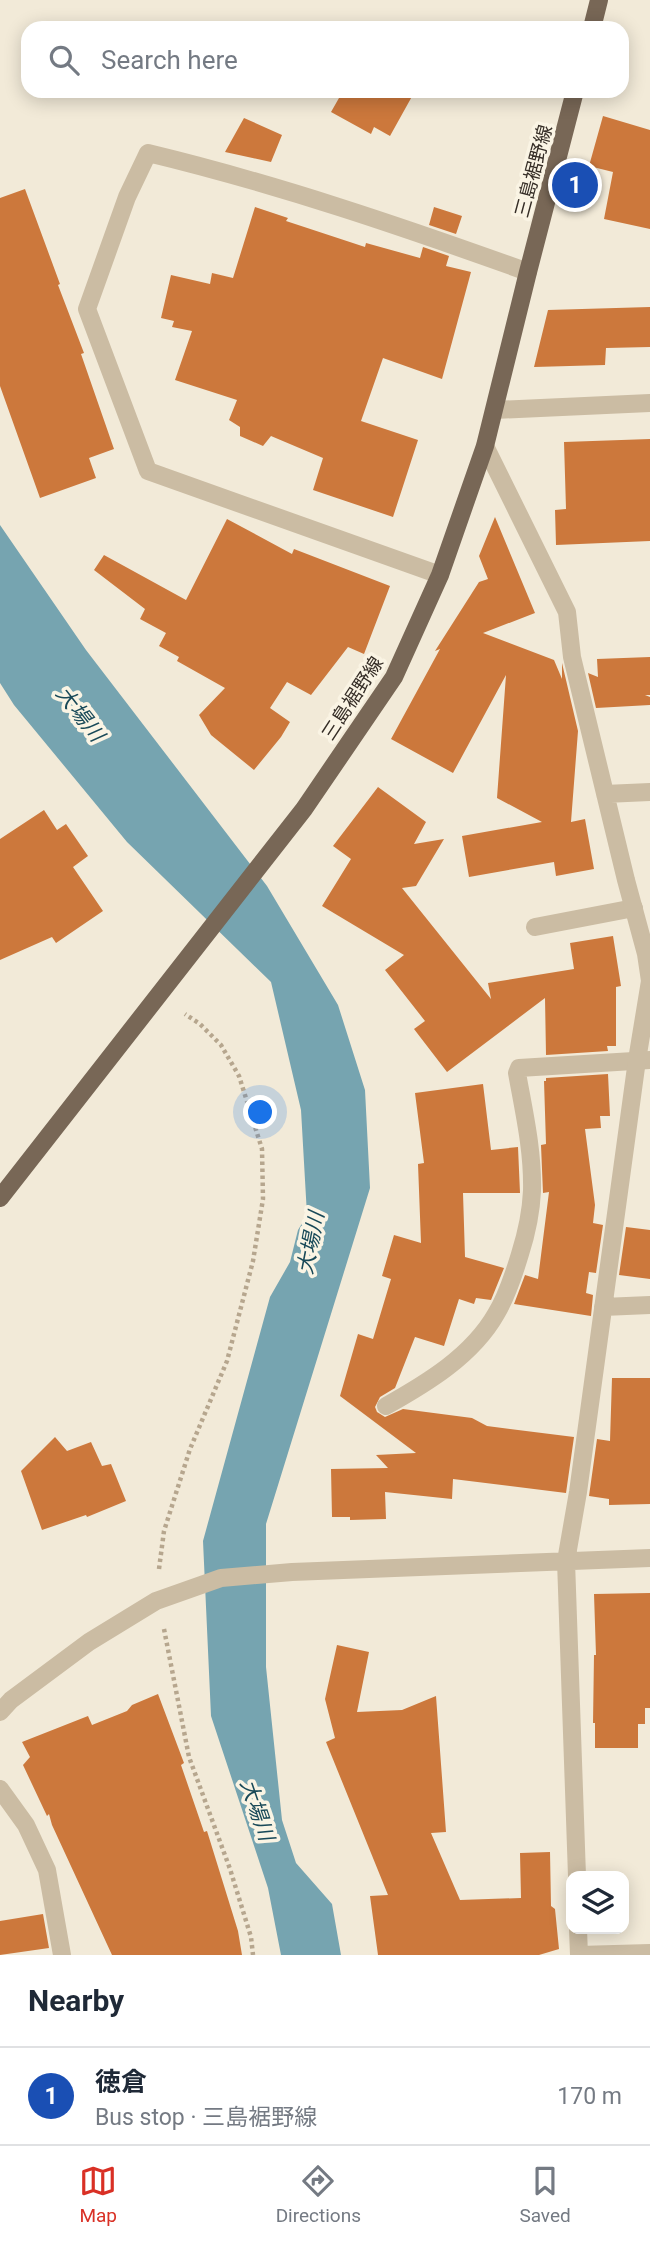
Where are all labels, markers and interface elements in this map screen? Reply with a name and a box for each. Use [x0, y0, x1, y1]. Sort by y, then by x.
search box [21, 21, 629, 98]
icon: search [45, 41, 83, 79]
text: Search here [101, 45, 238, 75]
street label: 三島裾野線 [510, 122, 557, 220]
pin: 1 [552, 159, 598, 211]
street label: 三島裾野線 [317, 652, 388, 744]
water label: 大場川 [51, 682, 110, 748]
your location [243, 1095, 277, 1129]
water label: 大場川 [293, 1208, 329, 1276]
water label: 大場川 [235, 1776, 279, 1846]
map controls [566, 1871, 629, 1934]
button: layers [566, 1871, 629, 1934]
text: Nearby [28, 1983, 124, 2018]
text: 徳倉 [95, 2067, 147, 2097]
text: 1 [44, 2083, 58, 2110]
text: 170 m [557, 2083, 622, 2110]
text: Bus stop · 三島裾野線 [95, 2104, 317, 2131]
tab: Map [79, 2162, 117, 2227]
tab: Directions [276, 2162, 361, 2227]
tab: Saved [519, 2162, 571, 2227]

